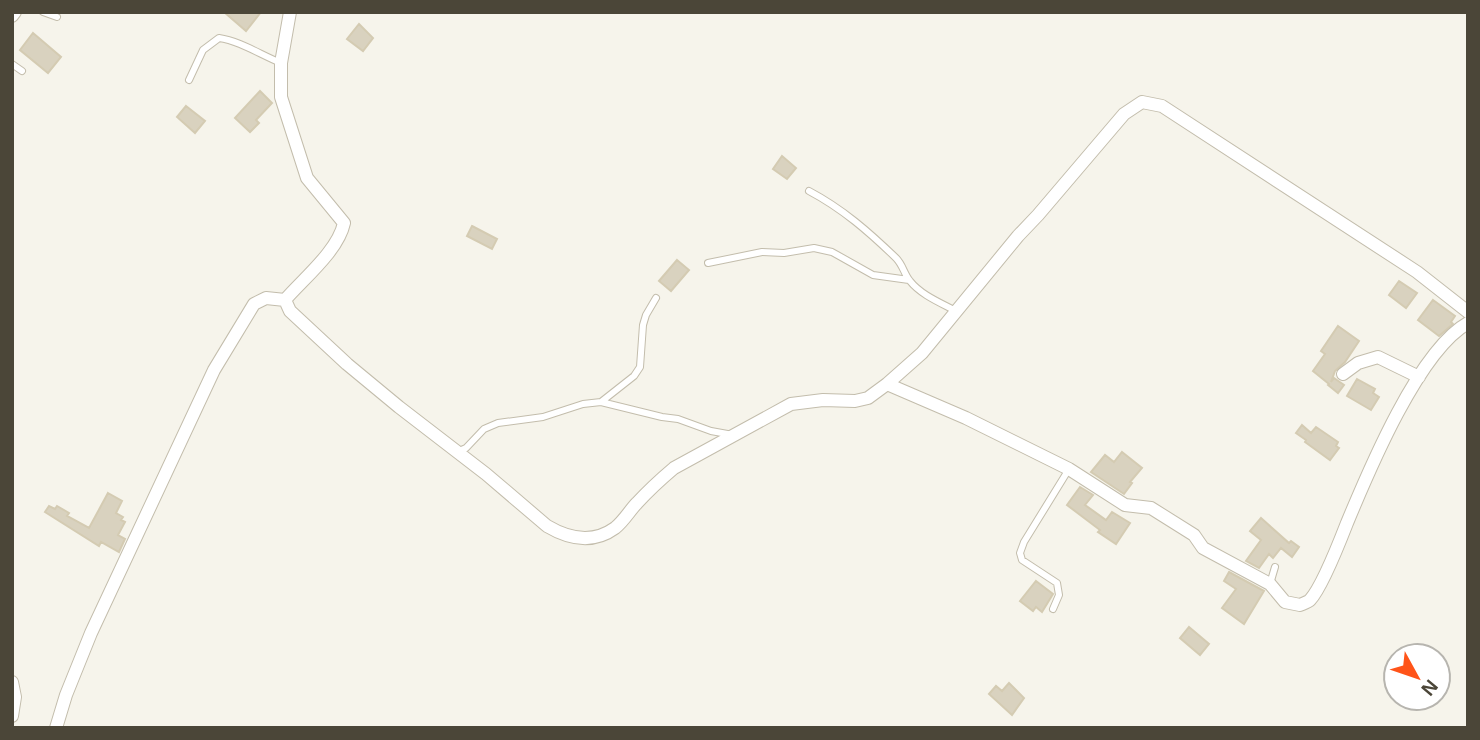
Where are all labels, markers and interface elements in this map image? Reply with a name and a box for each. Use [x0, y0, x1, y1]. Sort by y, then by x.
north arrow [1382, 642, 1452, 712]
text: N [1417, 676, 1442, 700]

